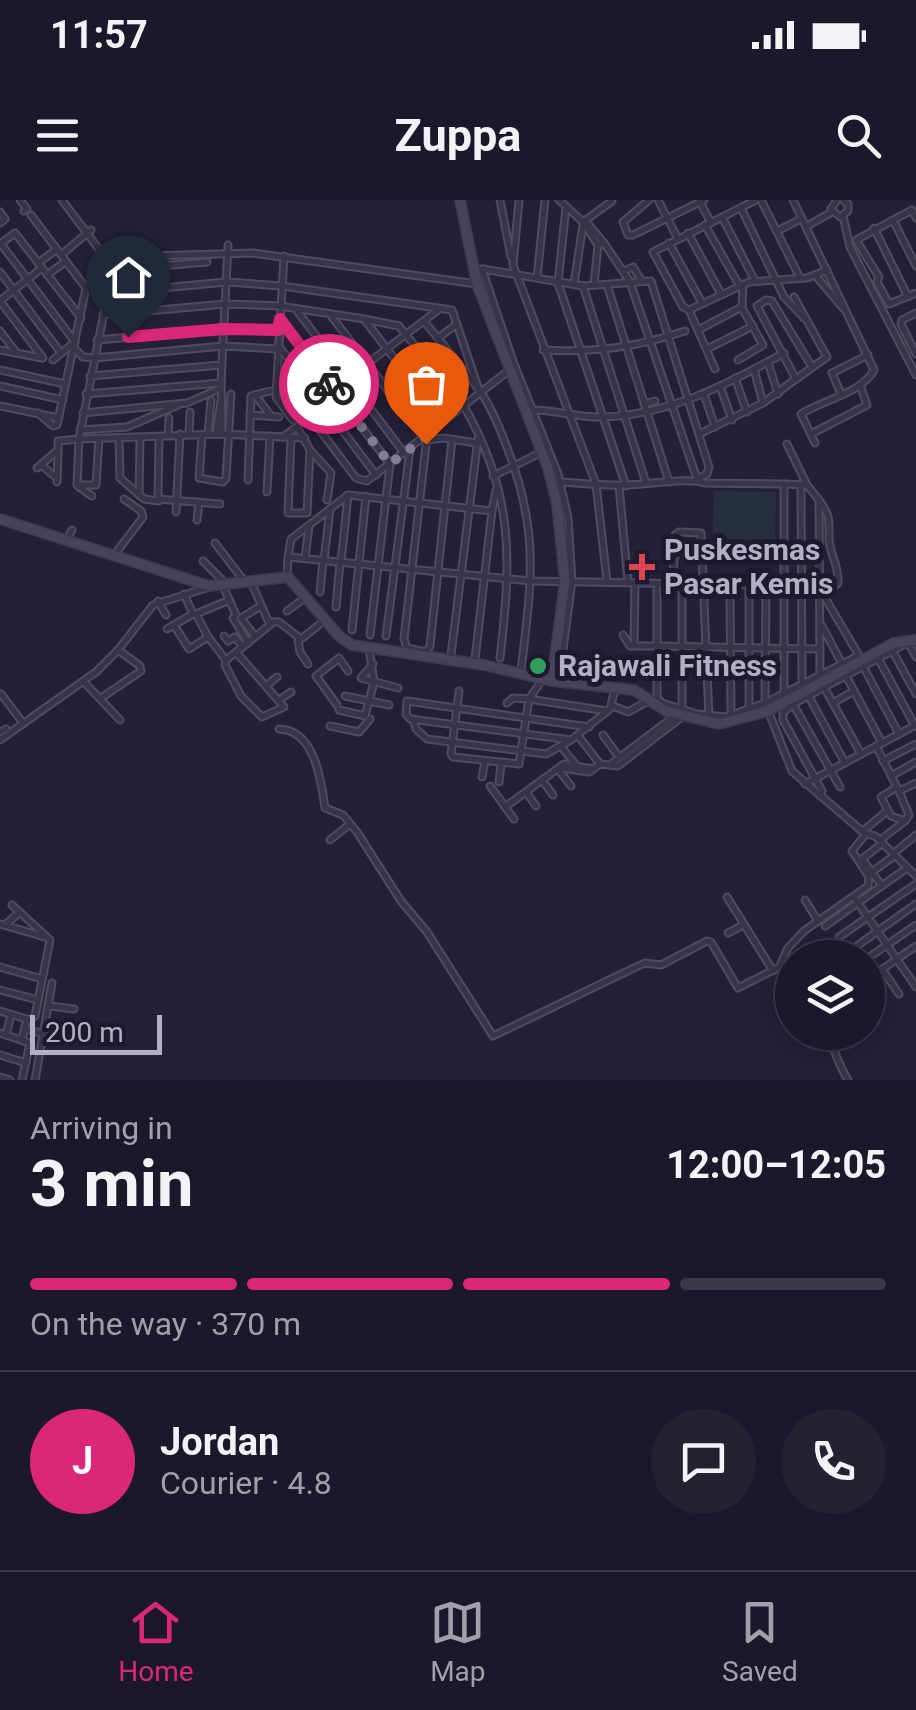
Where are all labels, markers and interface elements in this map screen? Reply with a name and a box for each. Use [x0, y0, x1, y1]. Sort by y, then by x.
text: 11:57 [50, 13, 148, 57]
icon: menu [30, 108, 85, 163]
icon: search [831, 108, 886, 163]
text: Zuppa [395, 109, 521, 162]
pin [86, 235, 171, 338]
icon: home [101, 250, 156, 305]
courier [279, 334, 379, 434]
pin [384, 342, 469, 445]
icon: bike [302, 357, 357, 412]
icon: bag [399, 357, 454, 412]
place label: Puskesmas Pasar Kemis [664, 532, 833, 601]
marker: Puskesmas Pasar Kemis [629, 554, 655, 580]
place label: Rajawali Fitness [558, 648, 777, 683]
marker: Rajawali Fitness [527, 655, 549, 677]
map controls [775, 940, 885, 1050]
button: layers [775, 940, 885, 1050]
scale bar [30, 1010, 162, 1054]
text: 200 m [45, 1016, 124, 1049]
text: Arriving in [30, 1109, 173, 1147]
text: 12:00–12:05 [666, 1143, 886, 1187]
text: 3 min [30, 1146, 193, 1222]
text: On the way · 370 m [30, 1305, 301, 1343]
button: chat [651, 1409, 756, 1514]
button: phone [781, 1409, 886, 1514]
text: Jordan [160, 1420, 279, 1464]
text: J [72, 1439, 93, 1483]
text: Courier · 4.8 [160, 1464, 332, 1502]
tab: Home [118, 1595, 194, 1688]
tab: Map [430, 1595, 486, 1688]
tab: Saved [722, 1595, 798, 1688]

